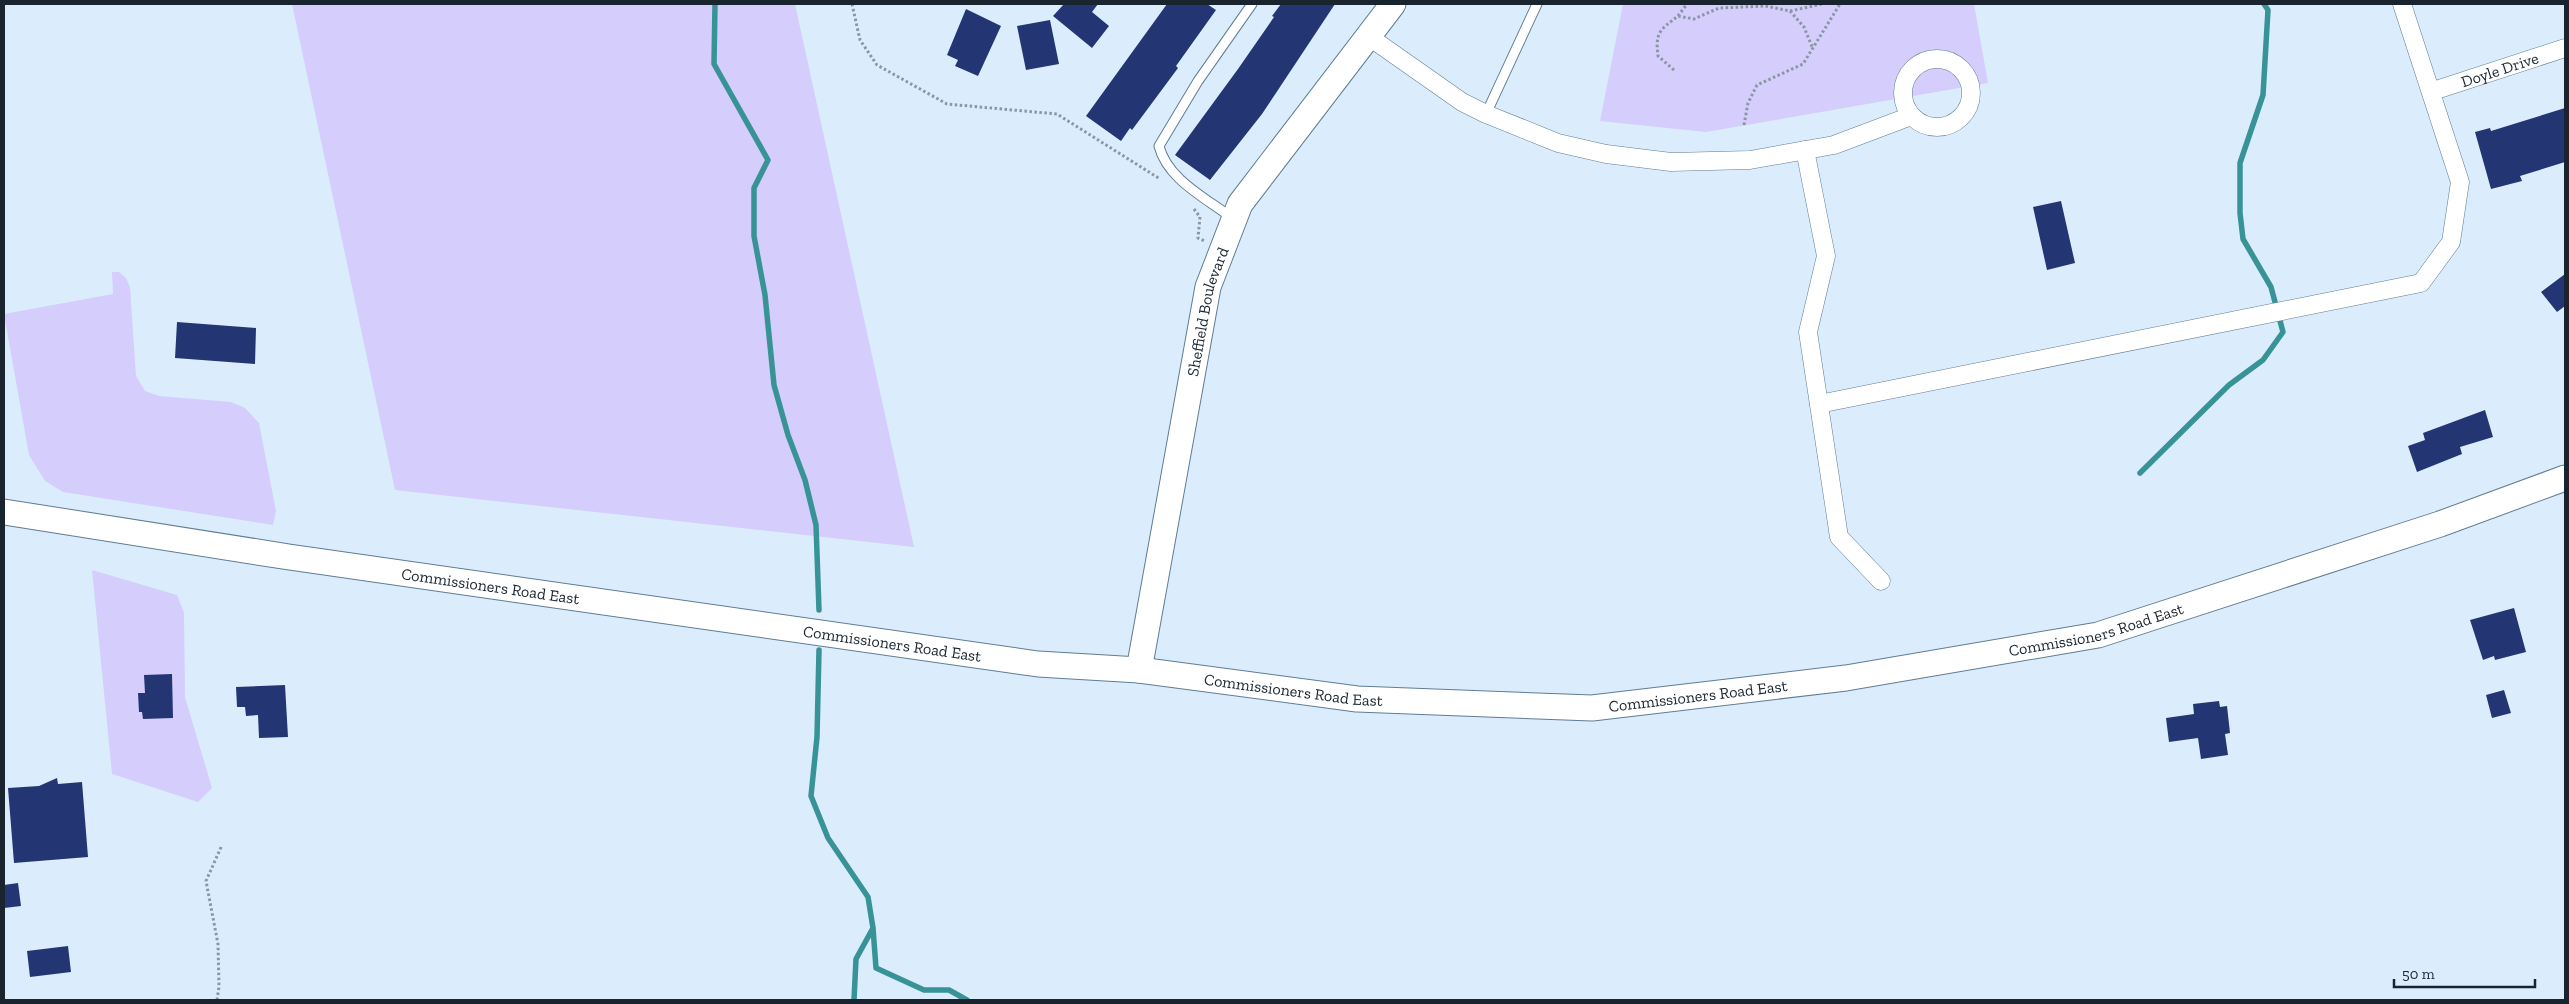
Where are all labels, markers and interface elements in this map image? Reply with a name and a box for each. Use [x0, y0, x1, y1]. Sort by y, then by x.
street label: Doyle Drive [2458, 48, 2541, 91]
street label: Sheffield Boulevard [1183, 244, 1232, 378]
street label: Commissioners Road East [400, 564, 581, 608]
street label: Commissioners Road East [2007, 598, 2186, 660]
street label: Commissioners Road East [802, 621, 983, 665]
street label: Commissioners Road East [1203, 669, 1383, 709]
street label: Commissioners Road East [1608, 676, 1788, 715]
scale bar [2394, 956, 2535, 988]
text: 50 m [2402, 965, 2435, 983]

